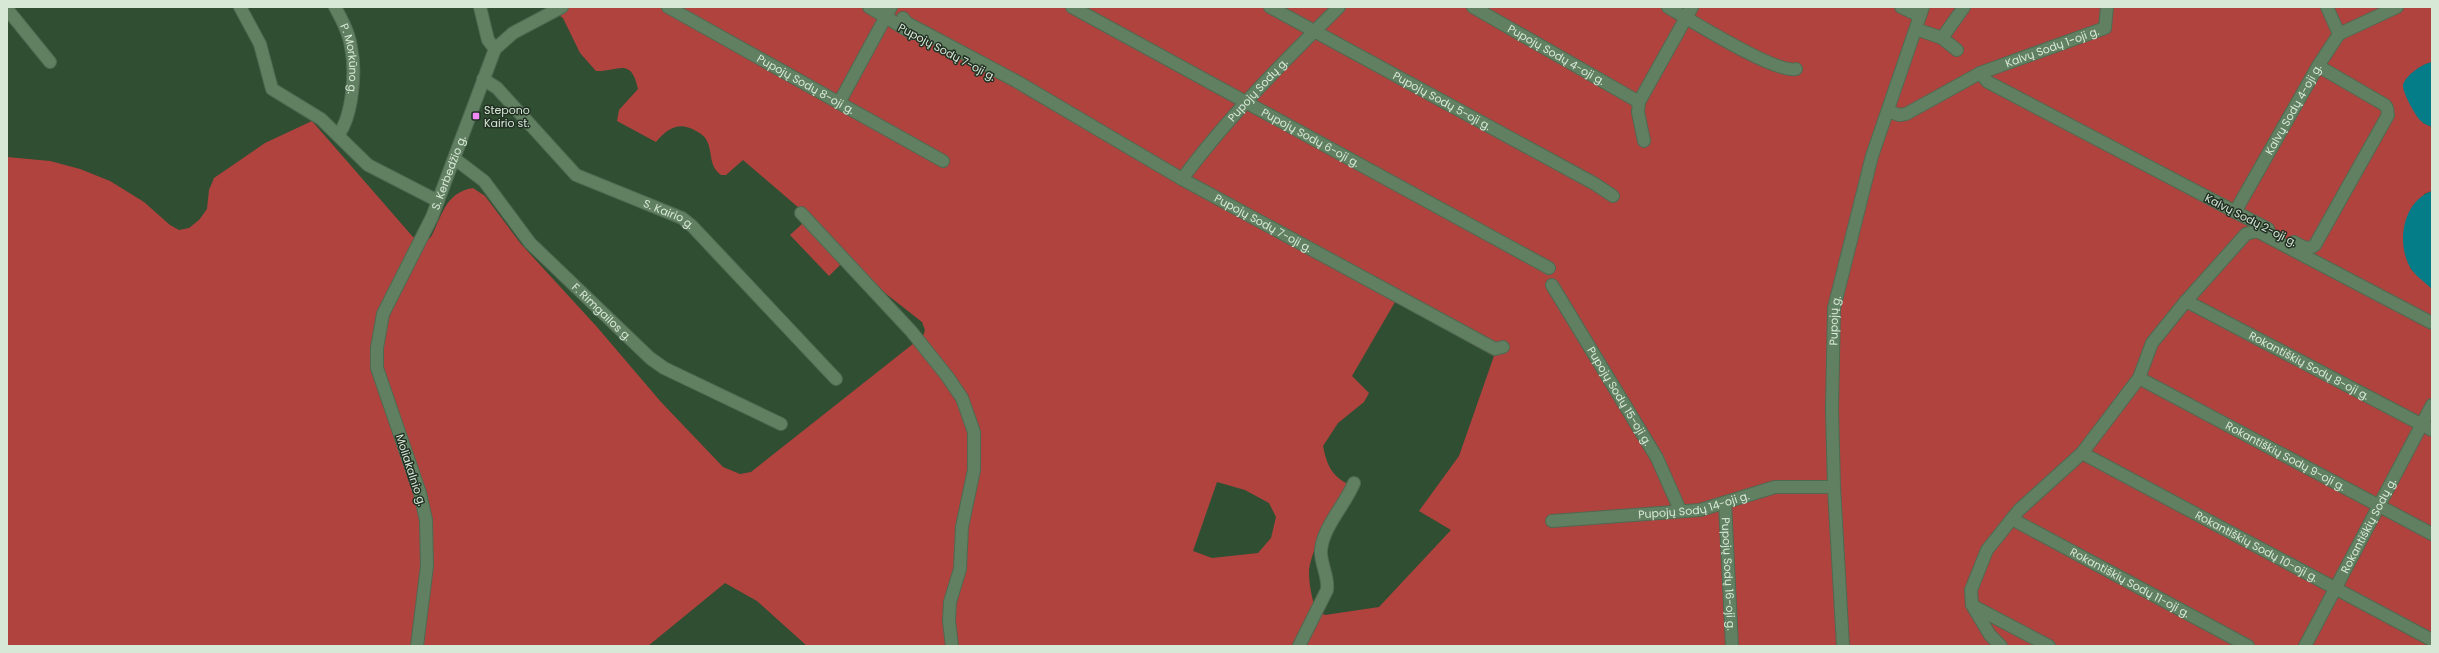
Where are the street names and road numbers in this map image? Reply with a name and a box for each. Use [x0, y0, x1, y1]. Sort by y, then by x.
street label: Pupojų Sodų 7-oji g. [895, 19, 999, 85]
street label: Pupojų Sodų 4-oji g. [1505, 20, 1608, 89]
street label: P. Morkūno g. [336, 21, 361, 95]
street label: Kalvų Sodų 1-oji g. [2003, 23, 2101, 71]
street label: Pupojų Sodų 8-oji g. [754, 50, 858, 118]
street label: Pupojų Sodų g. [1224, 55, 1291, 125]
street label: Kalvų Sodų 4-oji g. [2261, 61, 2325, 158]
street label: Pupojų Sodų 5-oji g. [1390, 67, 1494, 134]
street label: Pupojų Sodų 6-oji g. [1259, 104, 1363, 171]
street label: S. Kerbedžio g. [427, 133, 470, 212]
street label: Pupojų Sodų 7-oji g. [1212, 190, 1315, 256]
street label: Kalvų Sodų 2-oji g. [2202, 190, 2300, 250]
street label: S. Kairio g. [641, 195, 699, 232]
street label: F. Rimgailos g. [568, 279, 635, 344]
street label: Pupojų g. [1825, 294, 1845, 346]
street label: Rokantiškių Sodų 8-oji g. [2246, 327, 2372, 404]
street label: Pupojų Sodų 15-oji g. [1583, 344, 1656, 449]
street label: Rokantiškių Sodų 9-oji g. [2223, 417, 2348, 495]
street label: Moliakalnio g. [392, 432, 430, 508]
street label: Rokantiškių Sodų g. [2337, 475, 2400, 576]
street label: Pupojų Sodų 14-oji g. [1638, 487, 1751, 523]
street label: Rokantiškių Sodų 10-oji g. [2192, 507, 2321, 586]
street label: Pupojų Sodų 16-oji g. [1718, 517, 1739, 631]
street label: Rokantiškių Sodų 11-oji g. [2067, 544, 2193, 621]

